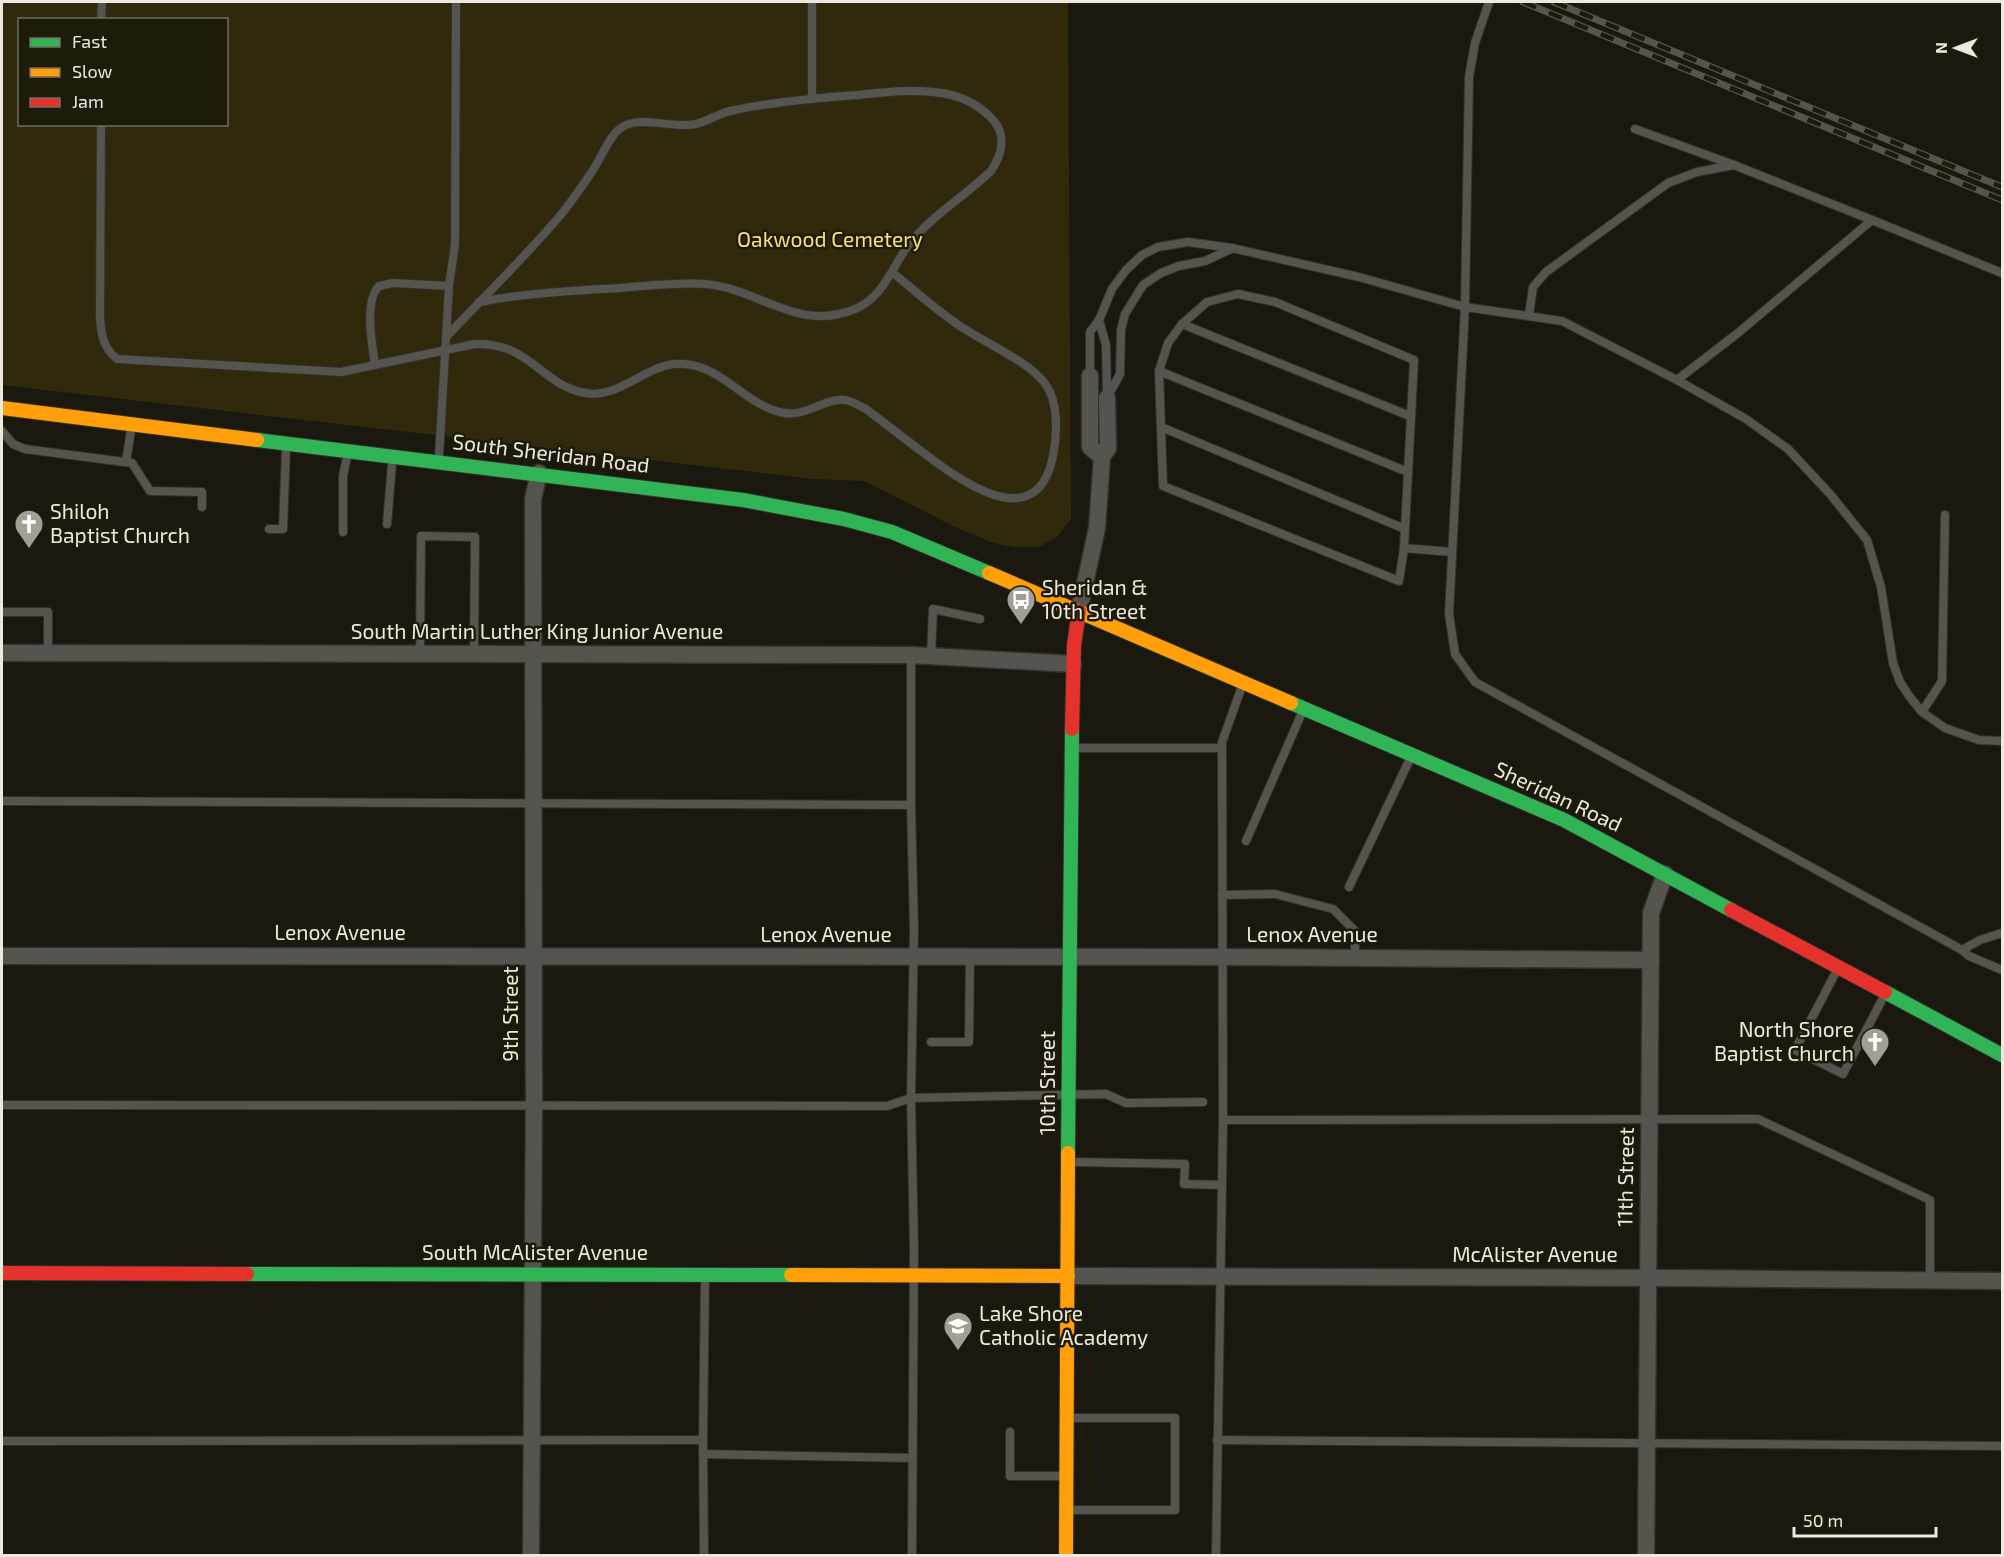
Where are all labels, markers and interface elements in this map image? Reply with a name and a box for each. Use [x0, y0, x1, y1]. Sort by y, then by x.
legend [18, 18, 228, 126]
north arrow [1926, 18, 1986, 78]
text: Fast [72, 30, 107, 52]
text: N [1931, 42, 1950, 54]
text: Slow [72, 60, 113, 82]
text: Jam [72, 90, 104, 112]
park label: Oakwood Cemetery [737, 226, 923, 251]
street label: South Sheridan Road [451, 428, 651, 477]
place label: Shiloh Baptist Church [50, 498, 190, 547]
church icon: Shiloh Baptist Church [13, 508, 45, 550]
place label: Sheridan & 10th Street [1042, 574, 1148, 623]
bus stop icon: Sheridan & 10th Street [1005, 584, 1037, 626]
street label: South Martin Luther King Junior Avenue [351, 618, 723, 643]
street label: Sheridan Road [1491, 755, 1626, 836]
street label: Lenox Avenue [274, 919, 406, 944]
street label: Lenox Avenue [760, 921, 892, 946]
street label: Lenox Avenue [1246, 921, 1378, 946]
street label: 9th Street [497, 966, 522, 1062]
place label: North Shore Baptist Church [1714, 1016, 1854, 1065]
church icon: North Shore Baptist Church [1859, 1026, 1891, 1068]
street label: 10th Street [1034, 1031, 1059, 1135]
street label: 11th Street [1611, 1127, 1638, 1227]
street label: South McAlister Avenue [422, 1239, 648, 1264]
street label: McAlister Avenue [1452, 1241, 1618, 1266]
place label: Lake Shore Catholic Academy [979, 1300, 1148, 1349]
school or university icon: Lake Shore Catholic Academy [942, 1310, 974, 1352]
scale bar [1794, 1500, 1936, 1538]
text: 50 m [1803, 1509, 1843, 1531]

